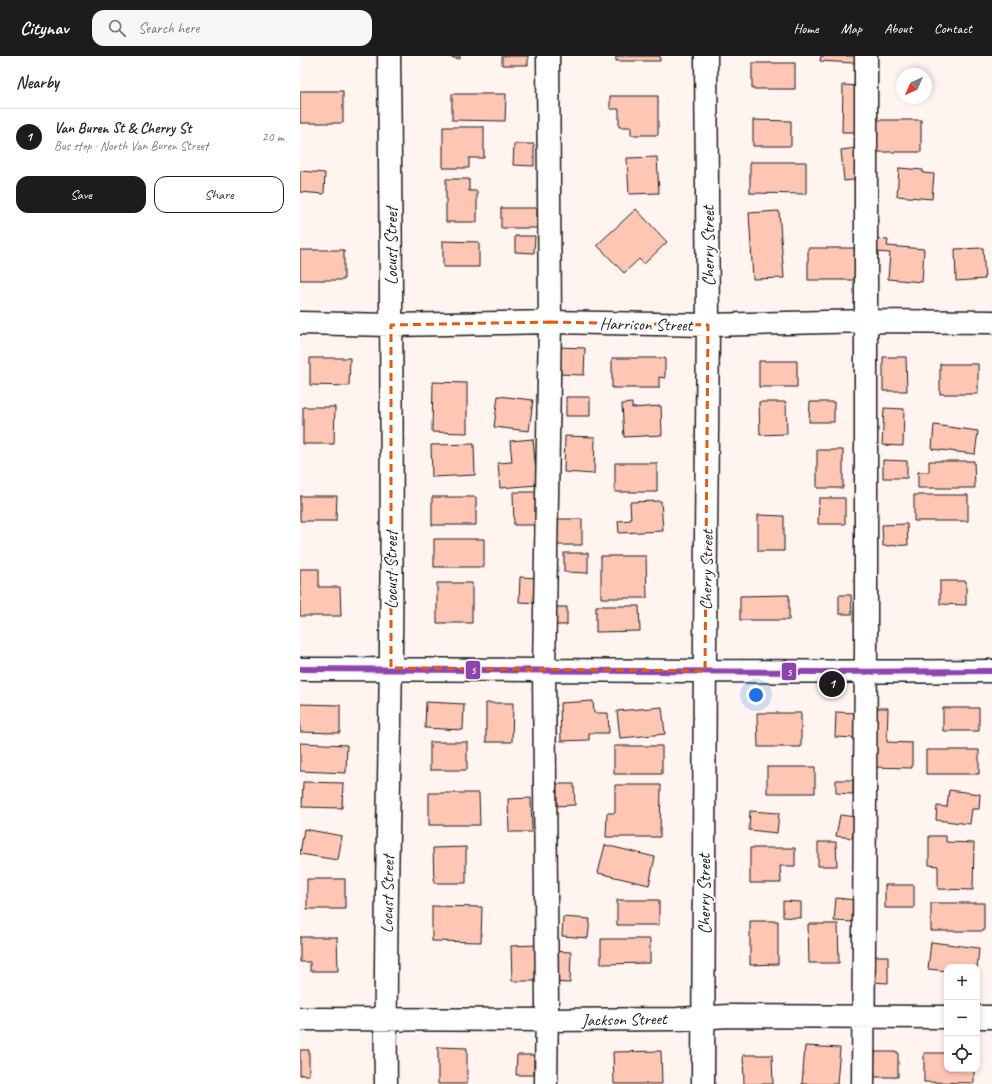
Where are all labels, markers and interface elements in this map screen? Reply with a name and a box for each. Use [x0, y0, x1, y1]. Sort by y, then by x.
search box [92, 10, 372, 46]
text: Citynav [20, 16, 68, 40]
icon: search [106, 17, 128, 39]
text: Search here [138, 19, 199, 38]
text: Home [793, 20, 819, 37]
text: Map [841, 20, 862, 37]
text: About [884, 20, 912, 37]
text: Contact [934, 20, 972, 37]
north arrow [896, 68, 932, 104]
text: Nearby [16, 72, 59, 93]
text: Van Buren St & Cherry St [54, 119, 191, 138]
text: 1 [26, 129, 32, 145]
text: 20 m [262, 129, 284, 145]
text: Bus stop · North Van Buren Street [54, 138, 208, 154]
button: Save [16, 176, 146, 213]
button: Share [154, 176, 284, 213]
street label: Cherry Street [698, 203, 719, 286]
street label: Locust Street [381, 205, 402, 285]
street label: Harrison Street [599, 313, 695, 336]
street label: Cherry Street [695, 527, 718, 610]
street label: Locust Street [381, 529, 402, 609]
line badge: 5 [465, 660, 481, 680]
line badge: 5 [781, 662, 797, 681]
text: 5 [471, 663, 477, 677]
text: 5 [787, 665, 793, 679]
pin: 1 [819, 669, 845, 699]
your location [746, 685, 766, 705]
street label: Cherry Street [694, 851, 715, 934]
street label: Locust Street [376, 852, 399, 933]
map controls [944, 964, 980, 1072]
button: + [944, 964, 980, 1000]
button: − [944, 1000, 980, 1036]
street label: Jackson Street [580, 1008, 669, 1031]
button: locate [944, 1036, 980, 1072]

